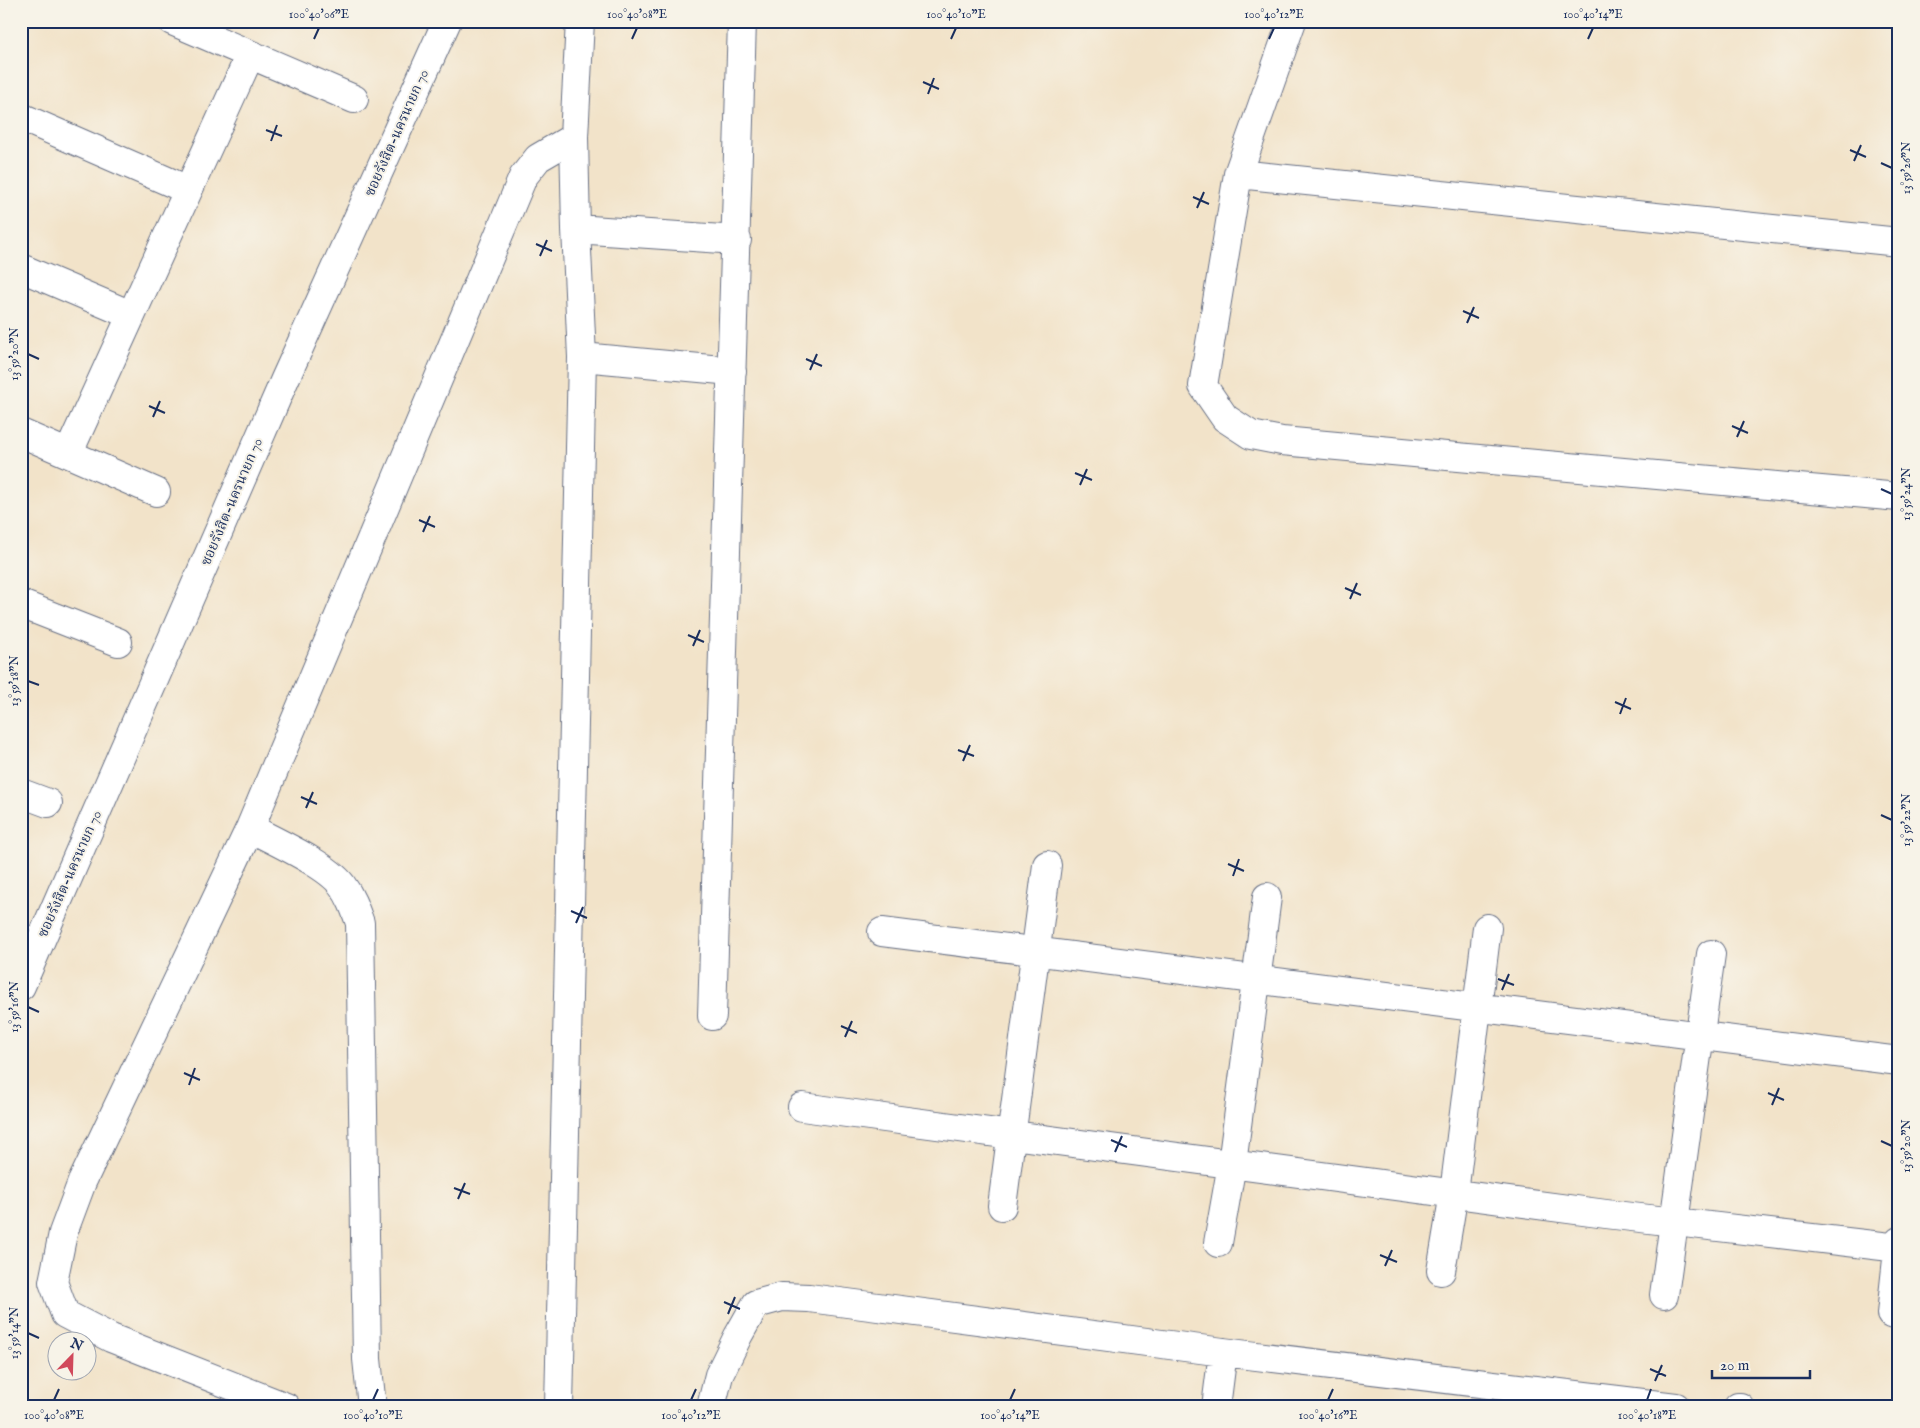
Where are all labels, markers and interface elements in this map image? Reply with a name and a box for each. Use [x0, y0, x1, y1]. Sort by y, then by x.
text: 100°40'06"E [289, 7, 349, 22]
text: 100°40'08"E [607, 7, 667, 22]
text: 100°40'10"E [926, 7, 986, 22]
text: 100°40'12"E [1244, 7, 1304, 22]
text: 100°40'14"E [1563, 7, 1623, 22]
street label: ซอยรังสิต-นครนายก 70 [361, 67, 433, 199]
text: 13°59'26"N [1899, 141, 1914, 194]
text: 13°59'20"N [7, 327, 22, 381]
street label: ซอยรังสิต-นครนายก 70 [197, 435, 267, 569]
text: 13°59'24"N [1899, 467, 1914, 521]
text: 13°59'18"N [7, 655, 22, 707]
text: 13°59'22"N [1899, 793, 1914, 847]
street label: ซอยรังสิต-นครนายก 70 [34, 808, 106, 940]
text: 13°59'16"N [7, 981, 22, 1033]
text: 13°59'20"N [1899, 1119, 1914, 1173]
text: 13°59'14"N [7, 1306, 22, 1359]
north arrow [48, 1330, 98, 1380]
text: N [67, 1334, 86, 1356]
scale bar [1712, 1348, 1810, 1380]
text: 20 m [1720, 1356, 1750, 1375]
text: 100°40'08"E [24, 1408, 84, 1423]
text: 100°40'10"E [343, 1408, 403, 1423]
text: 100°40'12"E [661, 1408, 721, 1423]
text: 100°40'14"E [980, 1408, 1040, 1423]
text: 100°40'16"E [1299, 1408, 1357, 1423]
text: 100°40'18"E [1618, 1408, 1676, 1423]

